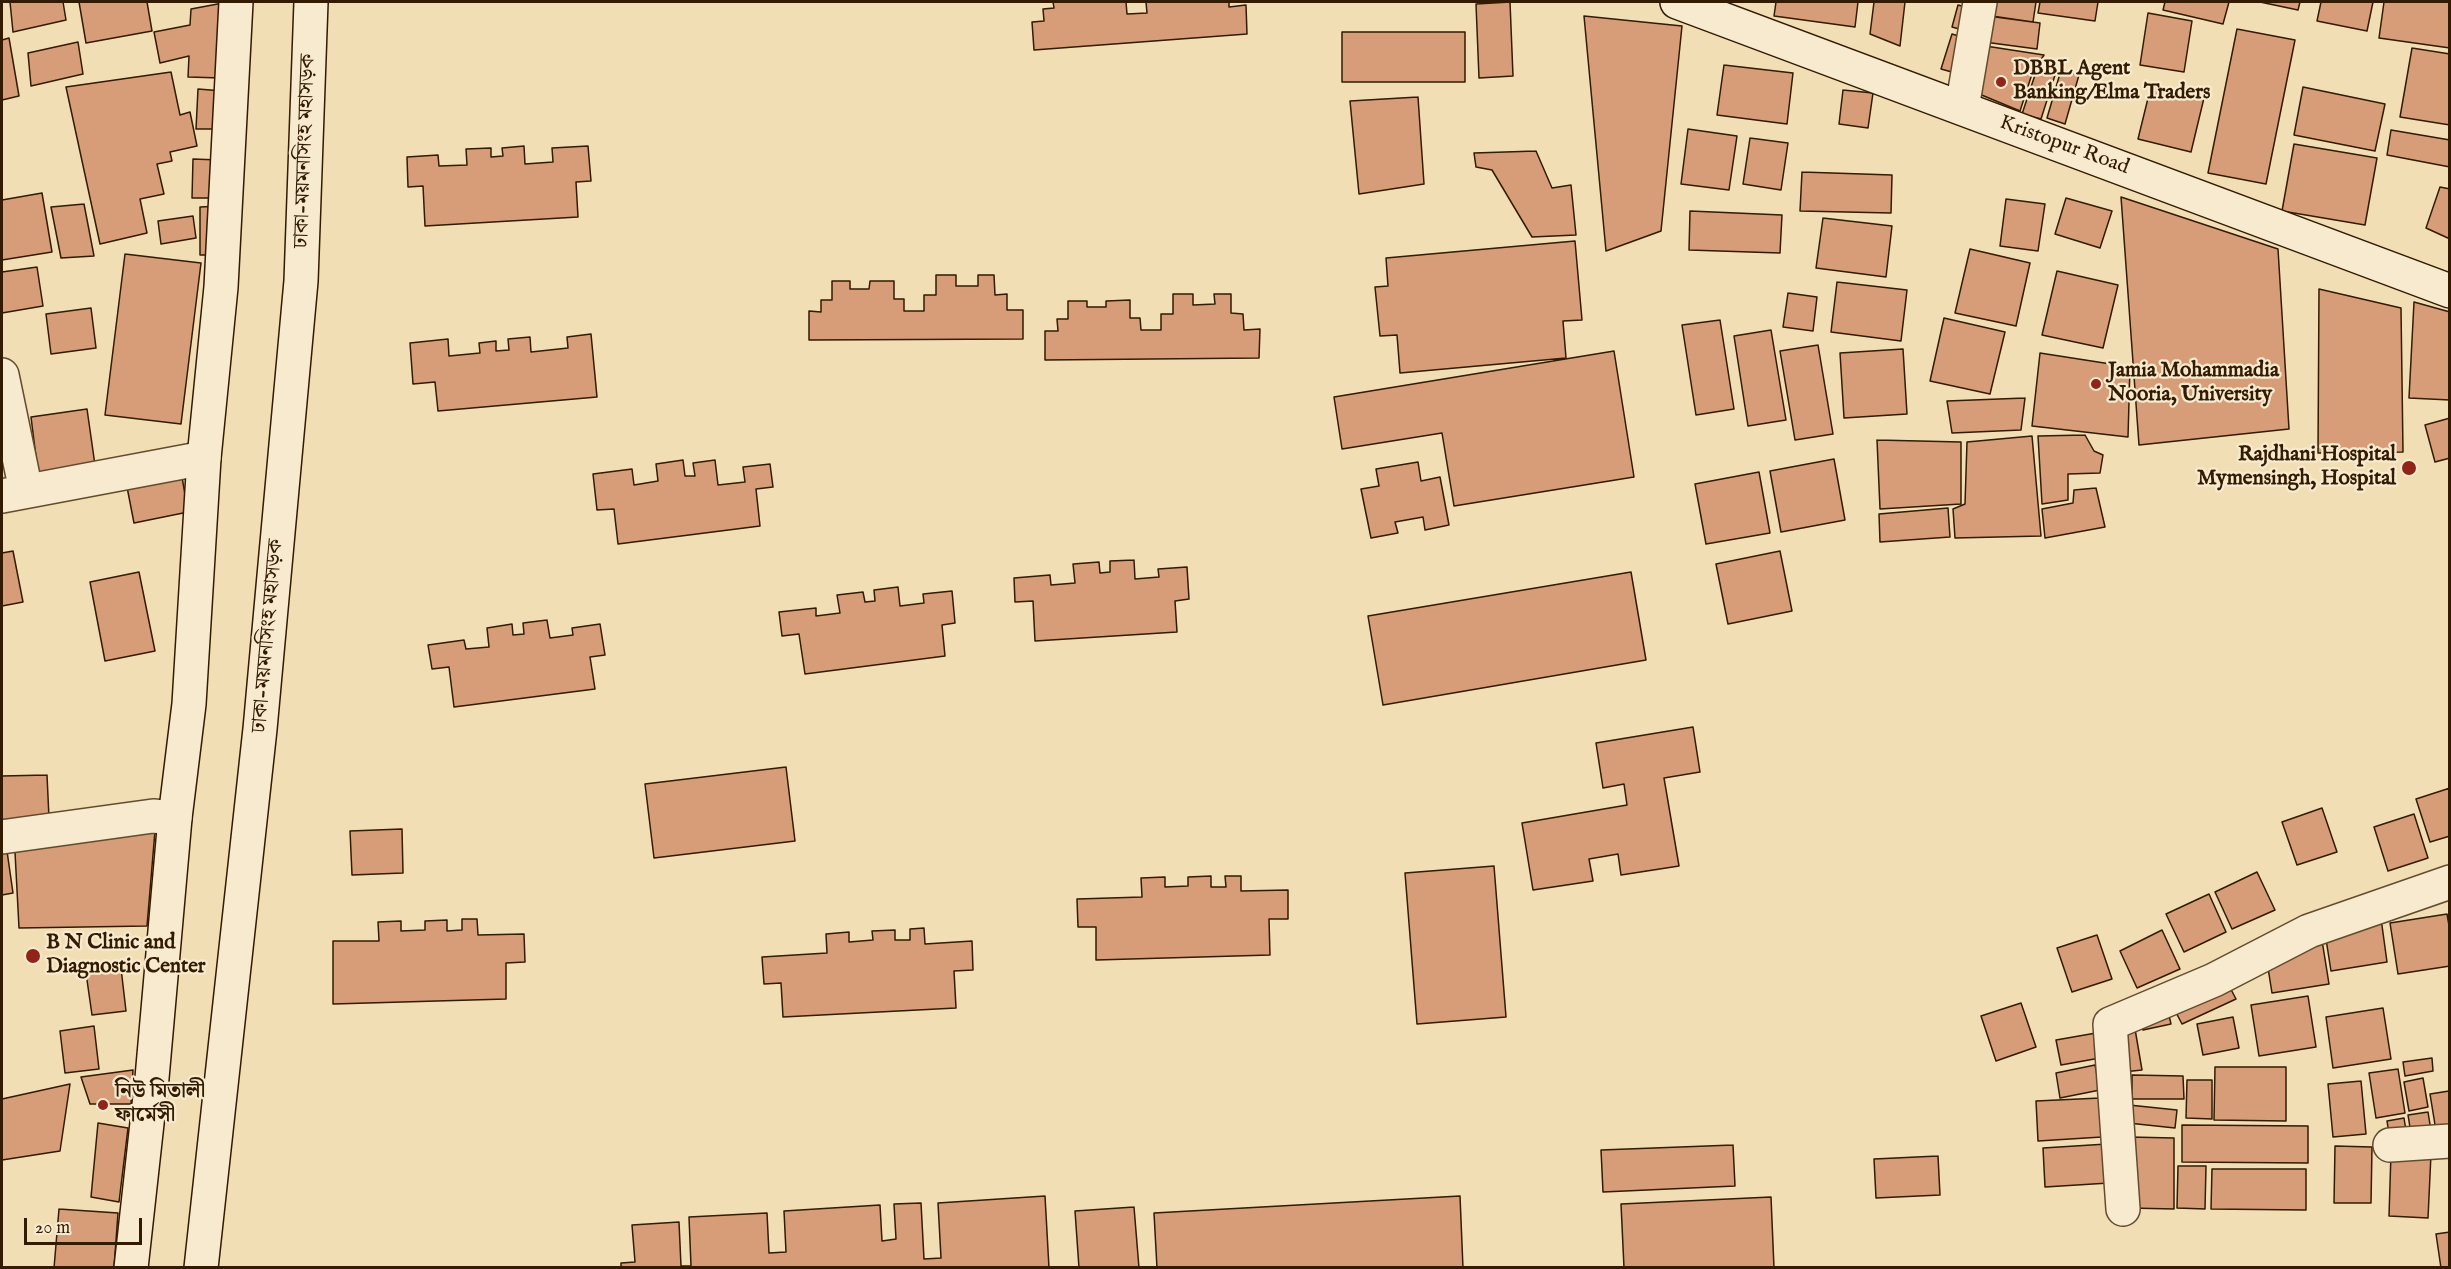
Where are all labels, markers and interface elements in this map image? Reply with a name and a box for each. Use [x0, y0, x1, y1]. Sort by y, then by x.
street label: ঢাকা-ময়মনসিংহ মহাসড়ক [290, 53, 322, 249]
place label: DBBL Agent Banking/Elma Traders [2013, 57, 2210, 107]
marker: DBBL Agent Banking/Elma Traders [1994, 75, 2008, 89]
street label: Kristopur Road [1996, 111, 2132, 181]
place label: Jamia Mohammadia Nooria, University [2108, 359, 2279, 409]
marker: Jamia Mohammadia Nooria, University [2089, 377, 2103, 391]
place label: Rajdhani Hospital Mymensingh, Hospital [2197, 443, 2396, 493]
marker: Rajdhani Hospital Mymensingh, Hospital [2400, 459, 2418, 477]
street label: ঢাকা-ময়মনসিংহ মহাসড়ক [248, 538, 290, 734]
place label: B N Clinic and Diagnostic Center [46, 931, 206, 981]
marker: B N Clinic and Diagnostic Center [24, 947, 42, 965]
place label: নিউ মিতালী ফার্মেসী [115, 1080, 205, 1130]
marker: নিউ মিতালী ফার্মেসী [96, 1098, 110, 1112]
scale bar [27, 1206, 146, 1244]
text: 20 m [35, 1217, 70, 1240]

